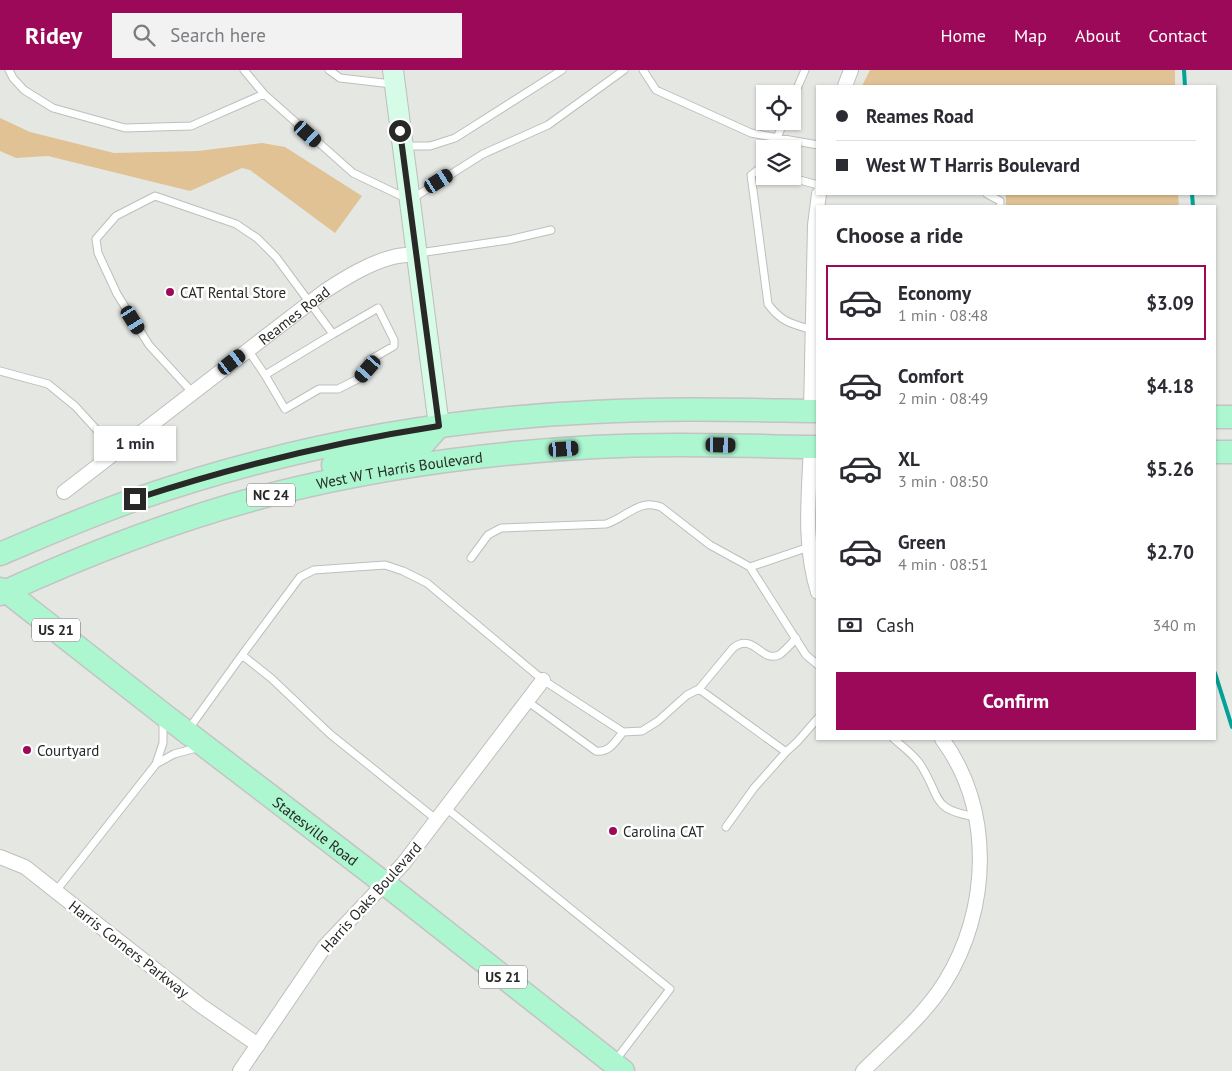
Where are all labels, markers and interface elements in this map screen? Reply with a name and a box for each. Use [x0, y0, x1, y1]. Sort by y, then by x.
search box [112, 13, 462, 58]
text: Ridey [25, 20, 82, 51]
icon: search [130, 21, 158, 49]
text: Search here [170, 23, 266, 47]
text: Home [940, 24, 986, 47]
text: Map [1014, 24, 1047, 47]
text: About [1075, 24, 1121, 47]
text: Contact [1149, 24, 1207, 47]
map controls [756, 85, 801, 185]
button: locate [756, 85, 801, 130]
text: Reames Road [866, 104, 974, 128]
car [291, 118, 324, 150]
route start [389, 120, 411, 142]
button: layers [756, 140, 801, 185]
text: West W T Harris Boulevard [866, 153, 1080, 177]
car [422, 167, 455, 195]
text: Choose a ride [836, 221, 963, 249]
icon: car [838, 280, 883, 325]
text: Economy [898, 281, 971, 305]
street label: Reames Road [254, 282, 333, 349]
place label: CAT Rental Store [180, 283, 286, 302]
marker: CAT Rental Store [164, 286, 176, 298]
text: $3.09 [1146, 291, 1194, 315]
car [118, 303, 147, 337]
text: 1 min · 08:48 [898, 305, 988, 325]
car [215, 347, 248, 377]
car [352, 353, 383, 385]
icon: car [838, 363, 883, 408]
text: Comfort [898, 364, 964, 388]
text: $4.18 [1146, 374, 1194, 398]
text: 2 min · 08:49 [898, 388, 988, 408]
callout: 1 min [94, 426, 176, 462]
text: 1 min [115, 433, 155, 453]
car [705, 437, 736, 453]
car [548, 440, 579, 458]
icon: car [838, 446, 883, 491]
street label: West W T Harris Boulevard [314, 447, 484, 493]
text: XL [898, 447, 920, 471]
text: $5.26 [1146, 457, 1194, 481]
text: 3 min · 08:50 [898, 471, 988, 491]
road number: NC 24 [247, 484, 295, 506]
route end [124, 488, 146, 510]
icon: car [838, 529, 883, 574]
text: Green [898, 530, 946, 554]
text: $2.70 [1146, 540, 1194, 564]
text: 4 min · 08:51 [898, 554, 988, 574]
icon: cash [836, 611, 864, 639]
text: Cash [876, 613, 914, 637]
text: 340 m [1153, 615, 1196, 635]
road number: US 21 [32, 618, 80, 642]
button: Confirm [836, 672, 1196, 730]
place label: Courtyard [37, 741, 99, 760]
marker: Courtyard [21, 744, 33, 756]
street label: Statesville Road [269, 792, 362, 870]
place label: Carolina CAT [623, 822, 705, 841]
marker: Carolina CAT [607, 825, 619, 837]
street label: Harris Oaks Boulevard [317, 838, 425, 956]
street label: Harris Corners Parkway [65, 896, 193, 1002]
road number: US 21 [479, 966, 527, 989]

